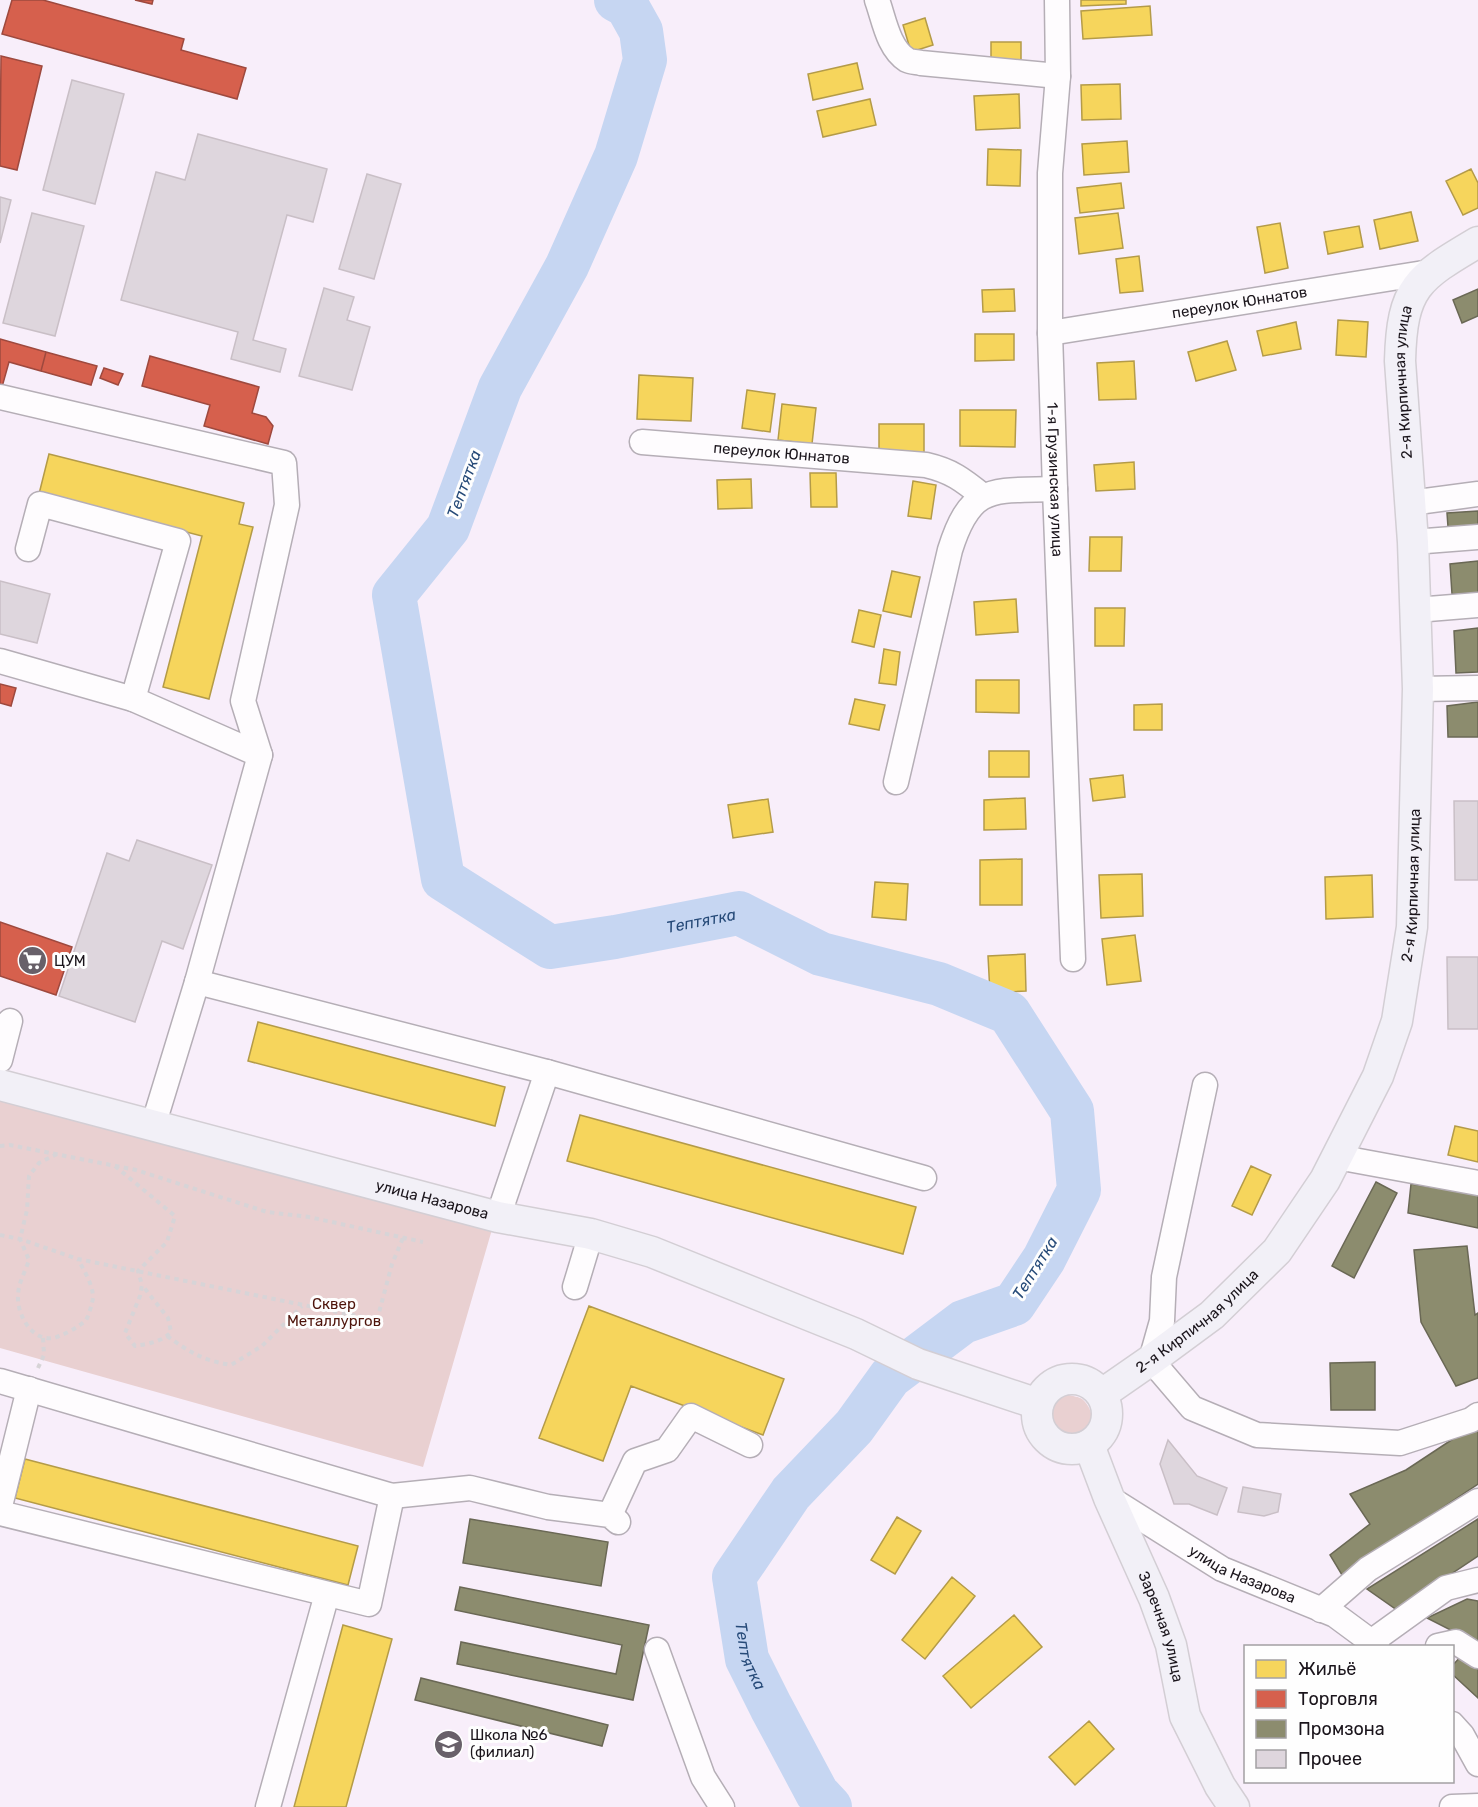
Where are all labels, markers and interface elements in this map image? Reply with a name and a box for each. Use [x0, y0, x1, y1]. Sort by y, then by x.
street label: переулок Юннатов [1171, 283, 1309, 322]
street label: 2-я Кирпичная улица [1391, 303, 1416, 460]
street label: 1-я Грузинская улица [1043, 402, 1067, 557]
street label: переулок Юннатов [713, 439, 850, 468]
water label: Тептятка [443, 448, 485, 520]
street label: 2-я Кирпичная улица [1398, 808, 1424, 963]
water label: Тептятка [664, 904, 737, 936]
supermarket icon: ЦУМ [17, 945, 49, 977]
place label: ЦУМ [54, 952, 86, 970]
street label: улица Назарова [374, 1176, 491, 1223]
water label: Тептятка [1008, 1233, 1062, 1303]
street label: 2-я Кирпичная улица [1132, 1265, 1262, 1377]
park label: Сквер Металлургов [287, 1295, 381, 1330]
street label: улица Назарова [1185, 1541, 1298, 1607]
street label: Заречная улица [1134, 1569, 1187, 1684]
water label: Тептятка [732, 1621, 770, 1693]
legend [1244, 1645, 1454, 1783]
text: Жильё [1298, 1658, 1356, 1680]
text: Торговля [1298, 1688, 1378, 1710]
text: Промзона [1298, 1718, 1385, 1740]
place label: Школа №6 (филиал) [470, 1726, 548, 1761]
school or university icon: Школа №6 (филиал) [433, 1728, 465, 1760]
text: Прочее [1298, 1748, 1362, 1770]

